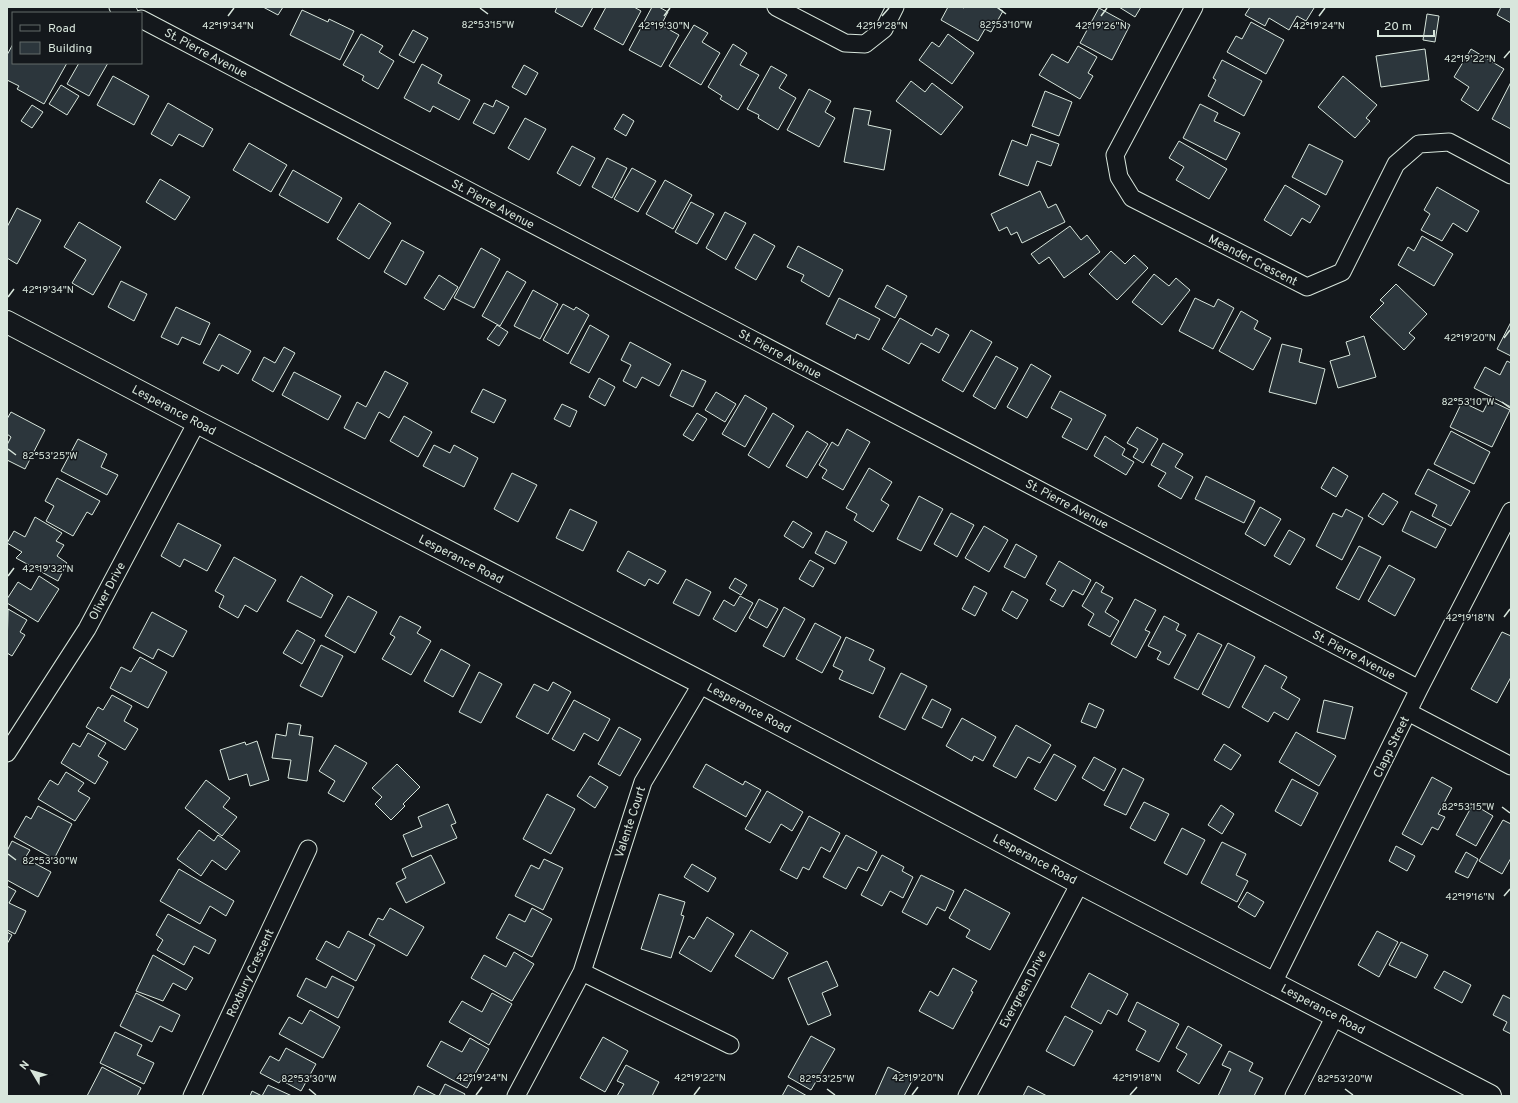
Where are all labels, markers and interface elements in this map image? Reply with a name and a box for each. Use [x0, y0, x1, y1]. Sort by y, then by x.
legend [12, 12, 142, 64]
scale bar [1378, 12, 1434, 38]
text: 82°53'15"W [462, 19, 514, 32]
text: 82°53'10"W [979, 19, 1033, 32]
text: 20 m [1384, 19, 1412, 35]
text: 42°19'34"N [202, 20, 254, 33]
text: 42°19'30"N [638, 20, 690, 33]
text: 42°19'28"N [856, 20, 908, 33]
text: 42°19'26"N [1075, 20, 1127, 33]
text: 42°19'24"N [1293, 20, 1345, 33]
text: Road [48, 21, 76, 37]
street label: St. Pierre Avenue [161, 25, 250, 83]
text: Building [48, 41, 92, 57]
text: 42°19'22"N [1444, 53, 1496, 66]
street label: St. Pierre Avenue [448, 176, 537, 234]
street label: Meander Crescent [1205, 232, 1300, 290]
text: 42°19'34"N [22, 284, 74, 297]
street label: St. Pierre Avenue [735, 326, 824, 384]
text: 42°19'20"N [1444, 332, 1496, 345]
street label: Lesperance Road [129, 382, 218, 440]
text: 82°53'10"W [1441, 396, 1495, 409]
text: 82°53'25"W [22, 450, 78, 463]
street label: St. Pierre Avenue [1022, 476, 1111, 534]
street label: Lesperance Road [415, 532, 506, 588]
street label: Oliver Drive [86, 560, 130, 623]
text: 42°19'32"N [22, 563, 74, 576]
text: 42°19'18"N [1445, 612, 1495, 625]
street label: St. Pierre Avenue [1309, 627, 1398, 685]
street label: Lesperance Road [704, 680, 793, 738]
street label: Clapp Street [1370, 714, 1414, 781]
street label: Valente Court [612, 785, 650, 860]
text: 82°53'15"W [1442, 801, 1494, 814]
street label: Lesperance Road [990, 831, 1079, 889]
text: 82°53'30"W [22, 855, 78, 868]
text: 42°19'16"N [1445, 891, 1495, 904]
street label: Roxbury Crescent [223, 927, 278, 1020]
street label: Evergreen Drive [997, 948, 1051, 1031]
street label: Lesperance Road [1278, 981, 1367, 1039]
north arrow [12, 1051, 52, 1091]
text: N [17, 1058, 33, 1073]
text: 42°19'24"N [456, 1072, 508, 1085]
text: 42°19'22"N [674, 1072, 726, 1085]
text: 42°19'20"N [892, 1072, 944, 1085]
text: 42°19'18"N [1112, 1072, 1162, 1085]
text: 82°53'30"W [281, 1073, 337, 1086]
text: 82°53'25"W [799, 1073, 855, 1086]
text: 82°53'20"W [1317, 1073, 1373, 1086]

